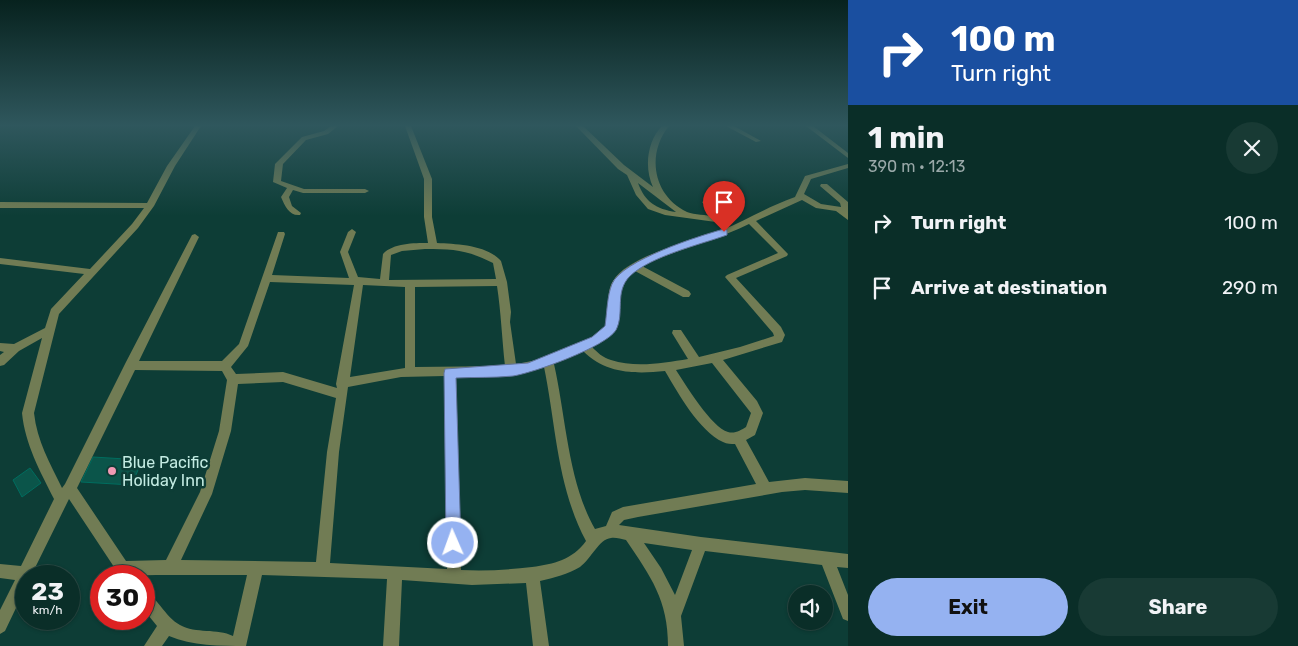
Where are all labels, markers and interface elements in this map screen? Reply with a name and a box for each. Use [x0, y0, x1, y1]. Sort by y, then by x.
text: 100 m [951, 18, 1056, 60]
icon: right [868, 20, 933, 85]
text: Turn right [951, 60, 1051, 87]
text: 1 min [868, 120, 945, 156]
button: close [1226, 122, 1278, 174]
text: 390 m · 12:13 [868, 157, 965, 176]
pin [703, 181, 745, 232]
icon: arrive [710, 188, 738, 216]
icon: right [868, 209, 896, 237]
text: Turn right [911, 211, 1006, 234]
text: 100 m [1224, 211, 1278, 234]
icon: arrive [868, 274, 896, 302]
text: Arrive at destination [911, 276, 1107, 299]
text: 290 m [1222, 276, 1278, 299]
place label: Blue Pacific Holiday Inn [122, 453, 209, 490]
marker: Blue Pacific Holiday Inn [106, 465, 118, 477]
position arrow [426, 516, 478, 568]
speed limit sign: 30 [90, 565, 155, 630]
text: 23 [31, 577, 64, 606]
button: Exit [868, 578, 1068, 636]
button: Share [1078, 578, 1278, 636]
map controls [788, 585, 833, 630]
button: sound [788, 585, 833, 630]
text: km/h [33, 603, 62, 617]

